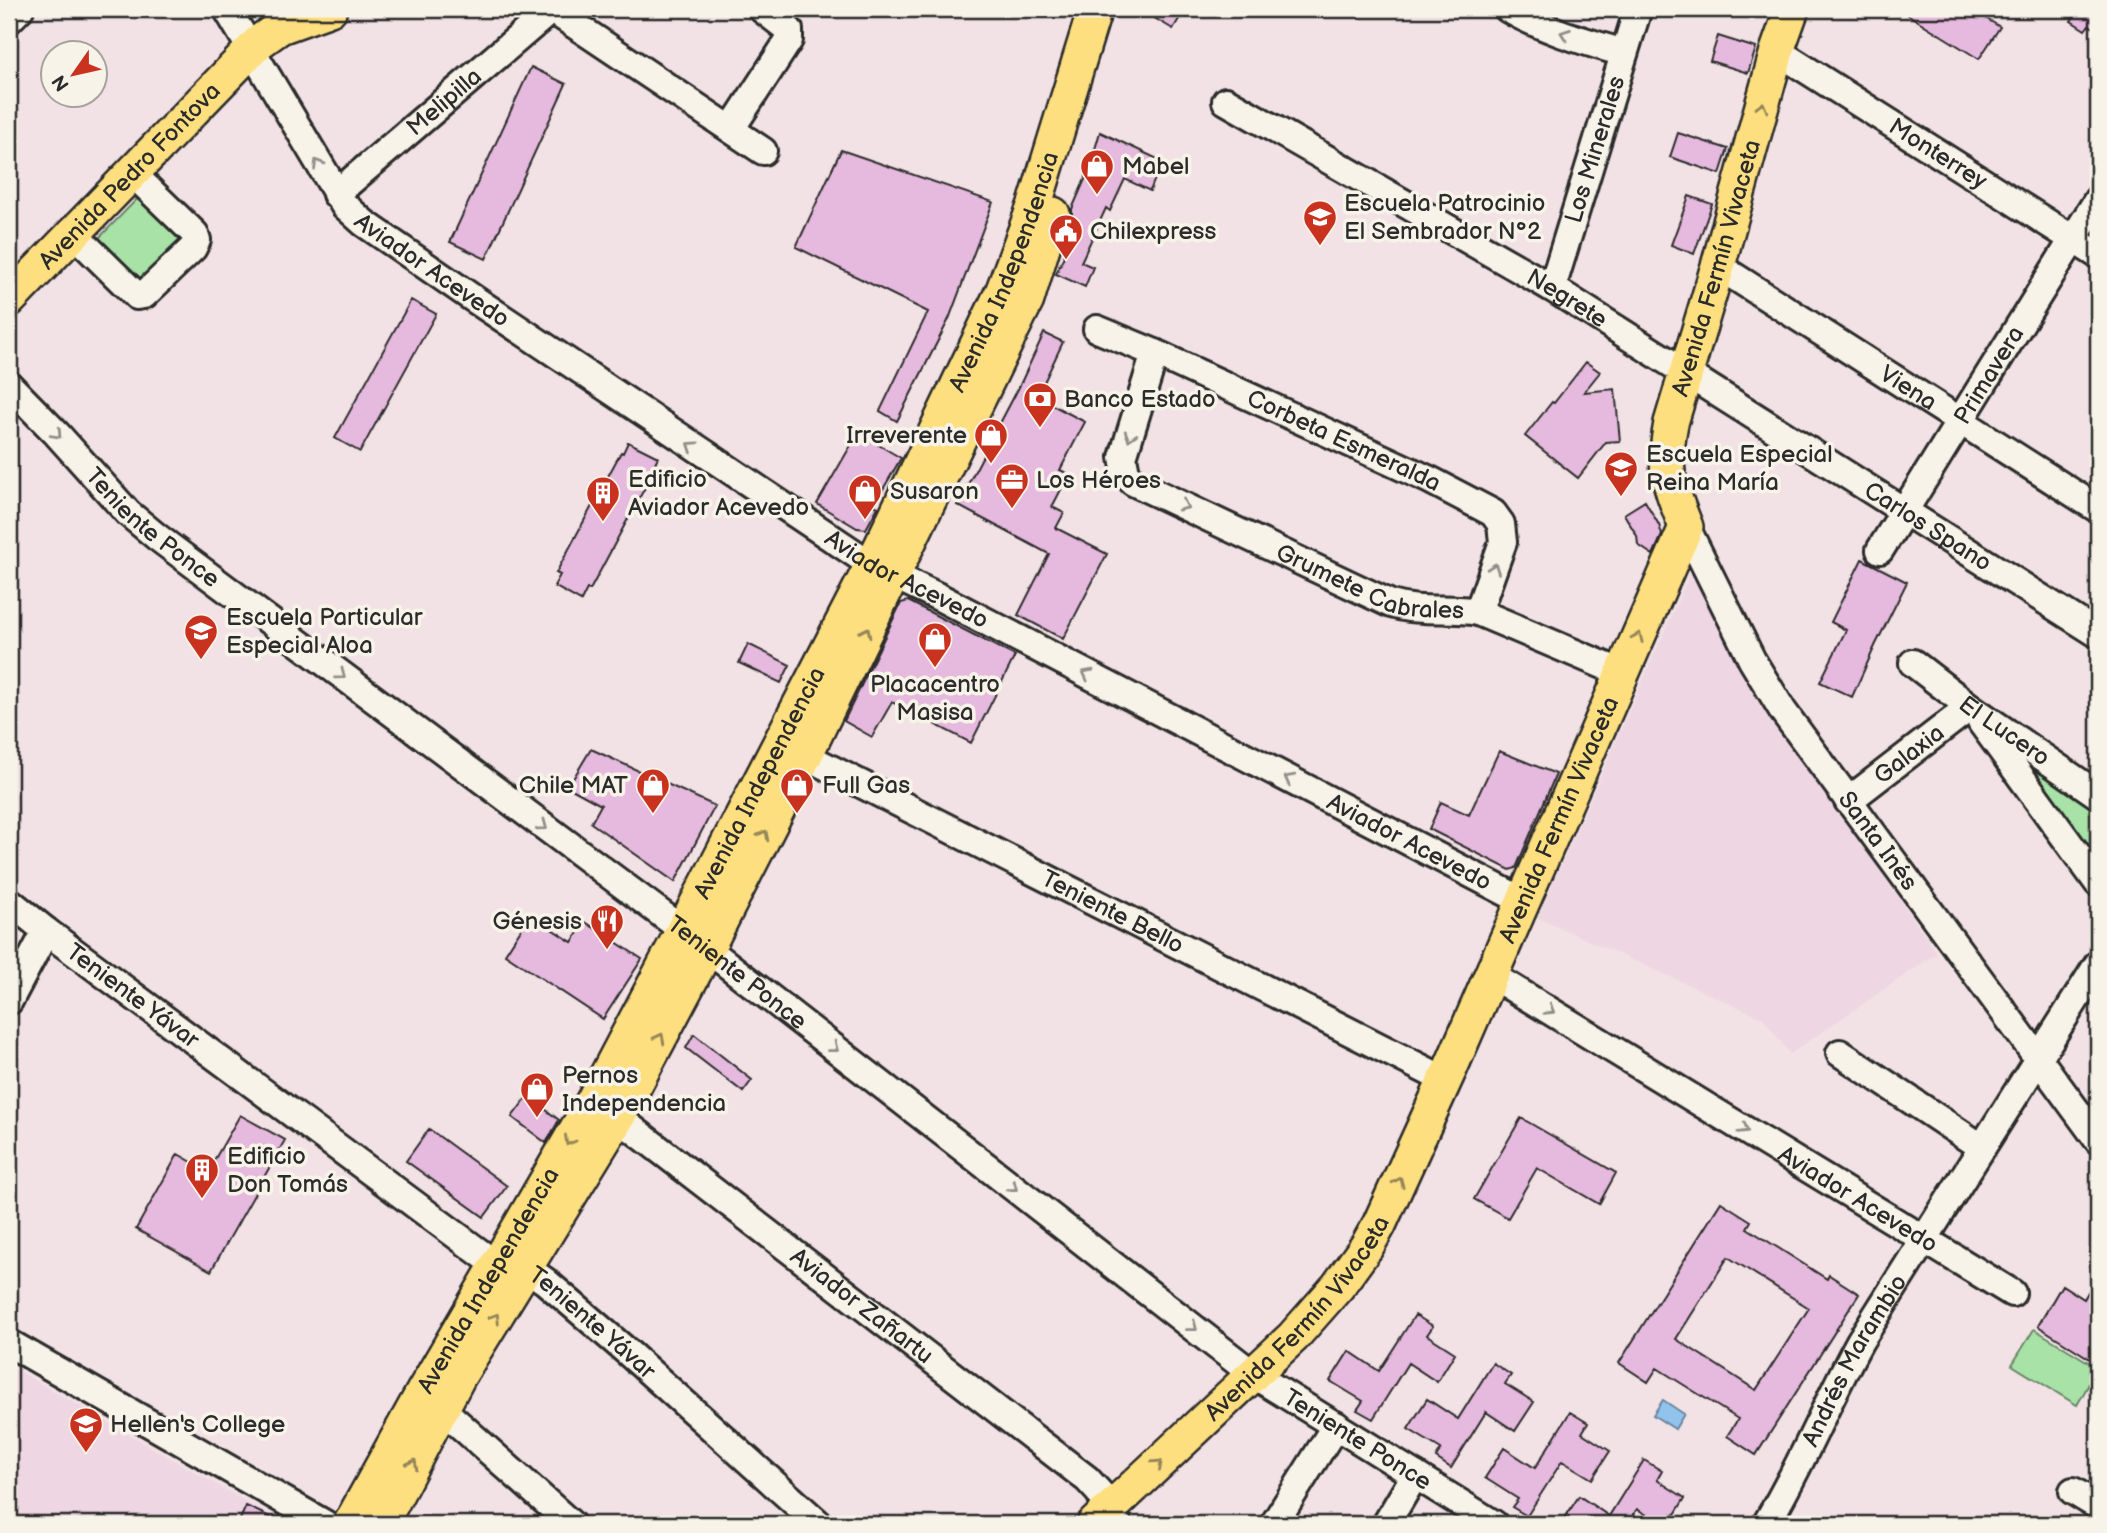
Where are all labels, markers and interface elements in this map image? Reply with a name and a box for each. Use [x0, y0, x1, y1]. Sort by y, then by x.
one-way arrow [1559, 28, 1571, 42]
north arrow [38, 38, 108, 108]
street label: Melipilla [400, 61, 487, 142]
text: N [48, 70, 75, 95]
street label: Los Minerales [1558, 72, 1631, 226]
street label: Avenida Pedro Fontova [32, 76, 226, 275]
one-way arrow [1754, 102, 1768, 114]
street label: Monterrey [1884, 112, 1993, 195]
street label: Avenida Fermín Vivaceta [1665, 136, 1767, 400]
shop icon: Mabel [1078, 147, 1116, 196]
street label: Avenida Independencia [942, 148, 1065, 397]
place label: Mabel [1122, 152, 1189, 181]
one-way arrow [314, 158, 327, 171]
place label: Escuela Patrocinio El Sembrador N°2 [1344, 189, 1545, 246]
school or university icon: Escuela Patrocinio El Sembrador N°2 [1301, 198, 1339, 247]
street label: Aviador Acevedo [348, 207, 515, 333]
public building icon: Chilexpress [1047, 212, 1085, 261]
place label: Chilexpress [1090, 217, 1217, 246]
street label: Negrete [1522, 262, 1613, 334]
street label: Primavera [1947, 321, 2030, 429]
street label: Viena [1875, 359, 1942, 417]
bank icon: Banco Estado [1021, 380, 1059, 429]
street label: Corbeta Esmeralda [1243, 383, 1446, 498]
place label: Banco Estado [1064, 385, 1216, 414]
shop icon: Irreverente [972, 416, 1010, 465]
place label: Irreverente [846, 421, 967, 450]
one-way arrow [49, 426, 61, 439]
one-way arrow [1123, 430, 1138, 442]
place label: Escuela Especial Reina María [1646, 440, 1832, 497]
one-way arrow [687, 442, 700, 454]
school or university icon: Escuela Especial Reina María [1602, 449, 1640, 498]
street label: Teniente Ponce [80, 461, 226, 593]
office icon: Los Héroes [993, 461, 1031, 510]
place label: Edificio Aviador Acevedo [628, 465, 809, 522]
place label: Los Héroes [1036, 466, 1161, 495]
shop icon: Susaron [846, 472, 884, 521]
building icon: Edificio Aviador Acevedo [584, 474, 622, 523]
street label: Carlos Spano [1859, 475, 1997, 577]
place label: Susaron [890, 477, 979, 506]
one-way arrow [1177, 498, 1189, 512]
street label: Aviador Acevedo [820, 523, 993, 635]
street label: Grumete Cabrales [1272, 537, 1465, 625]
one-way arrow [1485, 563, 1499, 575]
place label: Escuela Particular Especial Aloa [226, 603, 423, 660]
school or university icon: Escuela Particular Especial Aloa [182, 612, 220, 661]
shop icon: Placacentro Masisa [916, 620, 954, 669]
one-way arrow [857, 627, 871, 639]
one-way arrow [1630, 632, 1644, 644]
street label: Avenida Independencia [687, 662, 831, 903]
one-way arrow [334, 666, 346, 679]
one-way arrow [1082, 669, 1094, 683]
place label: Placacentro Masisa [870, 670, 1000, 727]
street label: El Lucero [1953, 689, 2056, 772]
street label: Avenida Fermín Vivaceta [1492, 692, 1625, 947]
street label: Galaxia [1868, 718, 1950, 790]
shop icon: Chile MAT [634, 766, 672, 815]
shop icon: Full Gas [778, 766, 816, 815]
place label: Chile MAT [519, 771, 629, 800]
place label: Full Gas [822, 771, 910, 800]
one-way arrow [1284, 774, 1296, 788]
street label: Santa Inés [1832, 785, 1924, 896]
street label: Aviador Acevedo [1322, 787, 1496, 897]
one-way arrow [535, 817, 548, 830]
one-way arrow [756, 830, 770, 842]
street label: Teniente Bello [1037, 864, 1189, 960]
restaurant icon: Génesis [588, 902, 626, 951]
place label: Génesis [492, 907, 582, 936]
street label: Teniente Ponce [662, 909, 813, 1036]
street label: Teniente Yávar [61, 937, 205, 1054]
one-way arrow [1542, 1002, 1555, 1015]
one-way arrow [652, 1032, 665, 1045]
one-way arrow [826, 1039, 838, 1052]
place label: Pernos Independencia [562, 1061, 726, 1118]
shop icon: Pernos Independencia [518, 1070, 556, 1119]
one-way arrow [1736, 1120, 1749, 1133]
one-way arrow [564, 1134, 577, 1147]
street label: Aviador Acevedo [1773, 1139, 1943, 1259]
place label: Edificio Don Tomás [227, 1142, 348, 1199]
building icon: Edificio Don Tomás [183, 1151, 221, 1200]
street label: Avenida Independencia [411, 1162, 565, 1399]
one-way arrow [1391, 1176, 1405, 1189]
one-way arrow [1006, 1179, 1018, 1192]
street label: Avenida Fermín Vivaceta [1199, 1212, 1396, 1427]
street label: Aviador Zañartu [785, 1242, 939, 1370]
street label: Teniente Yávar [524, 1260, 662, 1385]
street label: Andrés Marambio [1795, 1269, 1913, 1451]
one-way arrow [486, 1312, 499, 1325]
one-way arrow [1185, 1319, 1197, 1332]
street label: Teniente Ponce [1278, 1383, 1437, 1496]
school or university icon: Hellen's College [67, 1405, 105, 1454]
place label: Hellen's College [110, 1410, 285, 1439]
one-way arrow [405, 1459, 418, 1471]
one-way arrow [1150, 1460, 1163, 1472]

